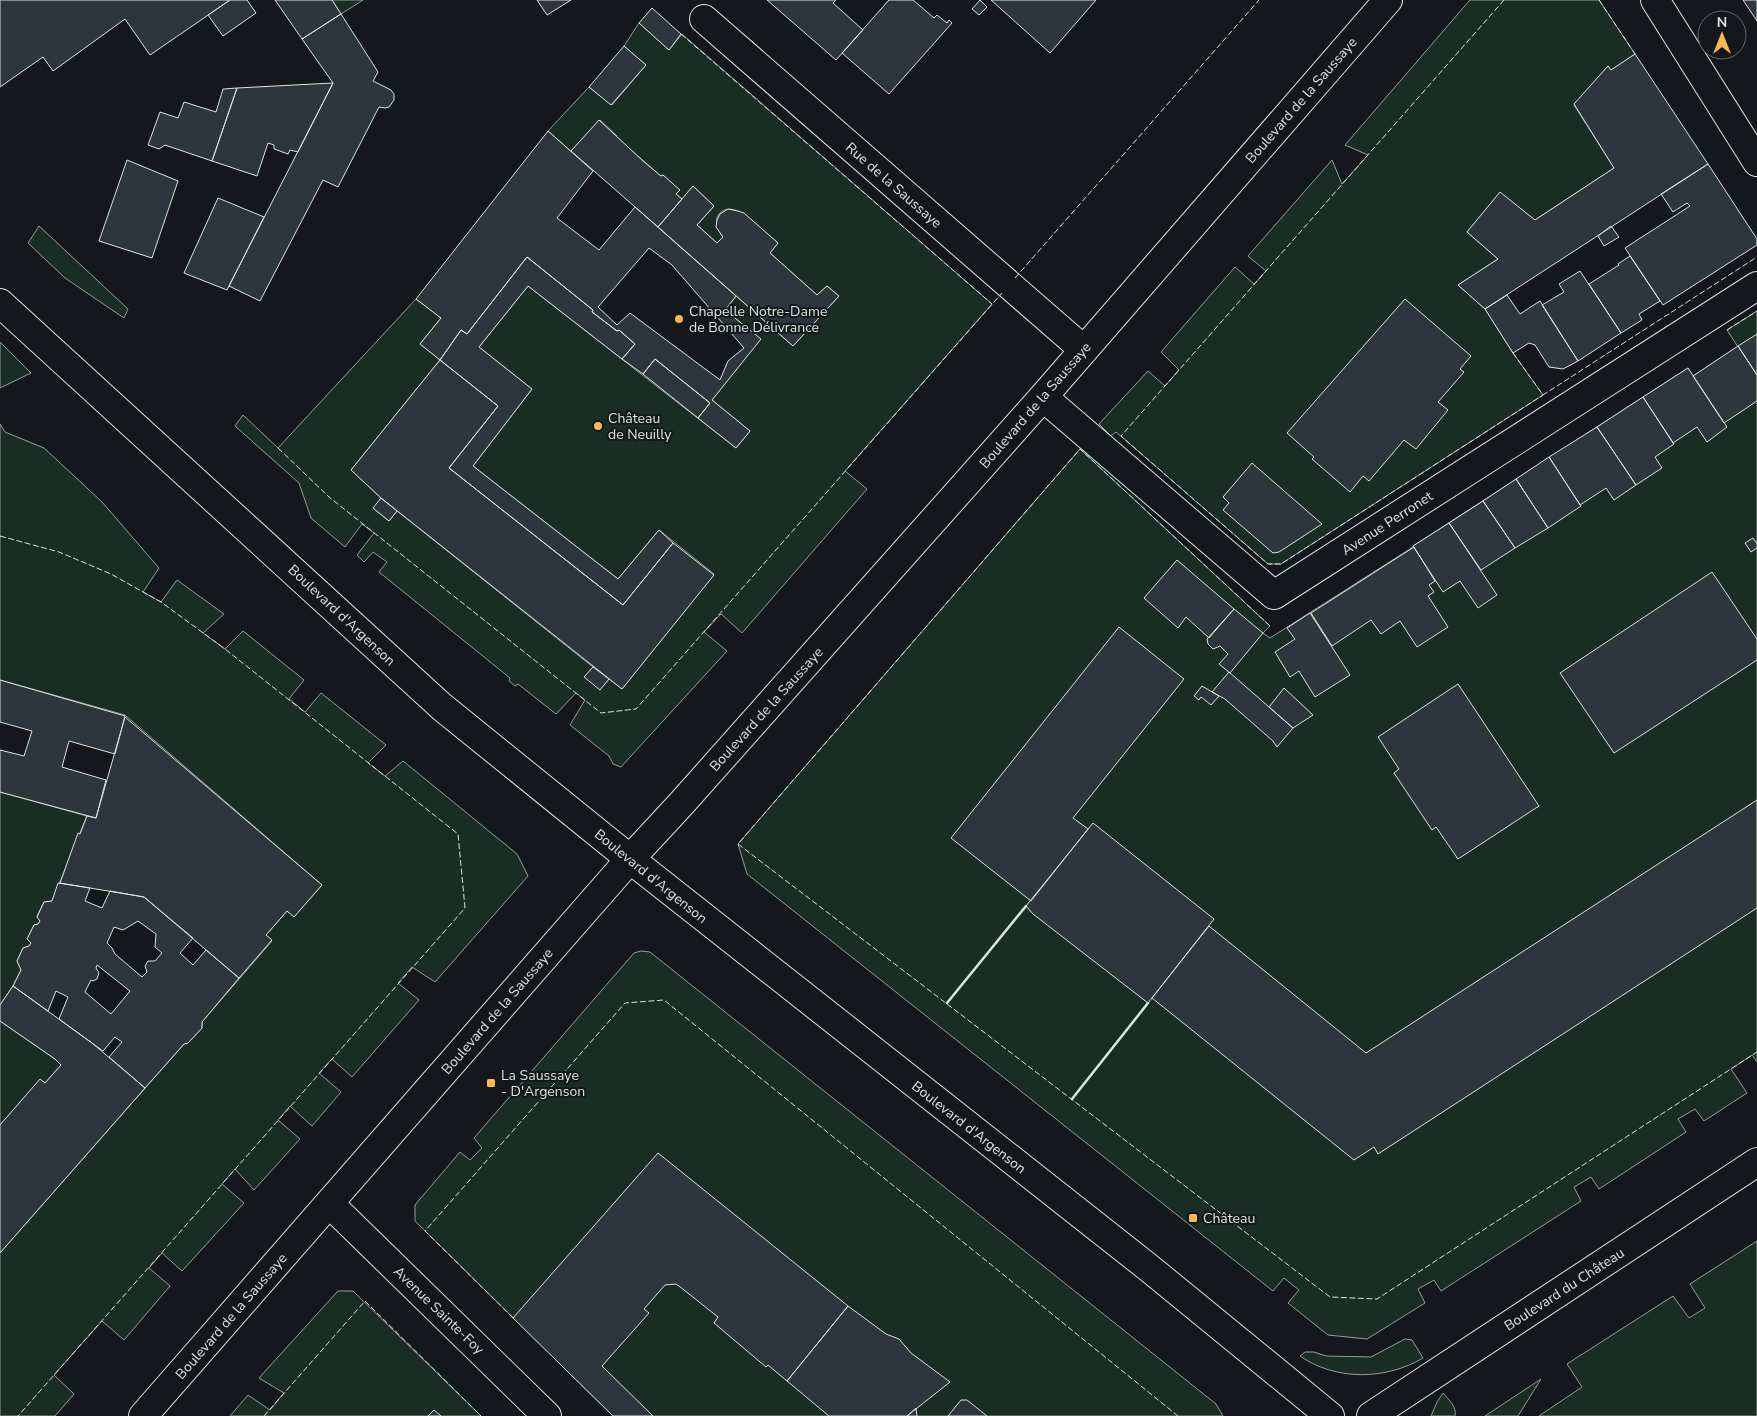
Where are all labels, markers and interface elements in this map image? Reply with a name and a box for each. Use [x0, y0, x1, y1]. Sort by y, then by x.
north arrow [1697, 10, 1747, 60]
text: N [1717, 13, 1727, 32]
street label: Boulevard de la Saussaye [1241, 33, 1361, 167]
street label: Rue de la Saussaye [841, 138, 946, 233]
place label: Chapelle Notre-Dame de Bonne Délivrance [689, 302, 827, 337]
marker: Chapelle Notre-Dame de Bonne Délivrance [673, 313, 685, 325]
street label: Boulevard de la Saussaye [975, 338, 1095, 472]
place label: Château de Neuilly [608, 409, 672, 444]
marker: Château de Neuilly [592, 420, 604, 432]
street label: Avenue Perronet [1338, 487, 1437, 560]
street label: Boulevard d'Argenson [284, 561, 399, 670]
street label: Boulevard de la Saussaye [705, 643, 827, 776]
street label: Boulevard d'Argenson [590, 825, 711, 928]
street label: Boulevard de la Saussaye [437, 944, 557, 1078]
place label: La Saussaye - D'Argenson [501, 1066, 585, 1101]
marker: La Saussaye - D'Argenson [485, 1077, 497, 1089]
street label: Boulevard d'Argenson [908, 1077, 1030, 1178]
place label: Château [1203, 1209, 1255, 1228]
marker: Château [1187, 1212, 1199, 1224]
street label: Boulevard du Château [1501, 1243, 1628, 1335]
street label: Boulevard de la Saussaye [171, 1249, 291, 1383]
street label: Avenue Sainte-Foy [389, 1262, 489, 1359]

